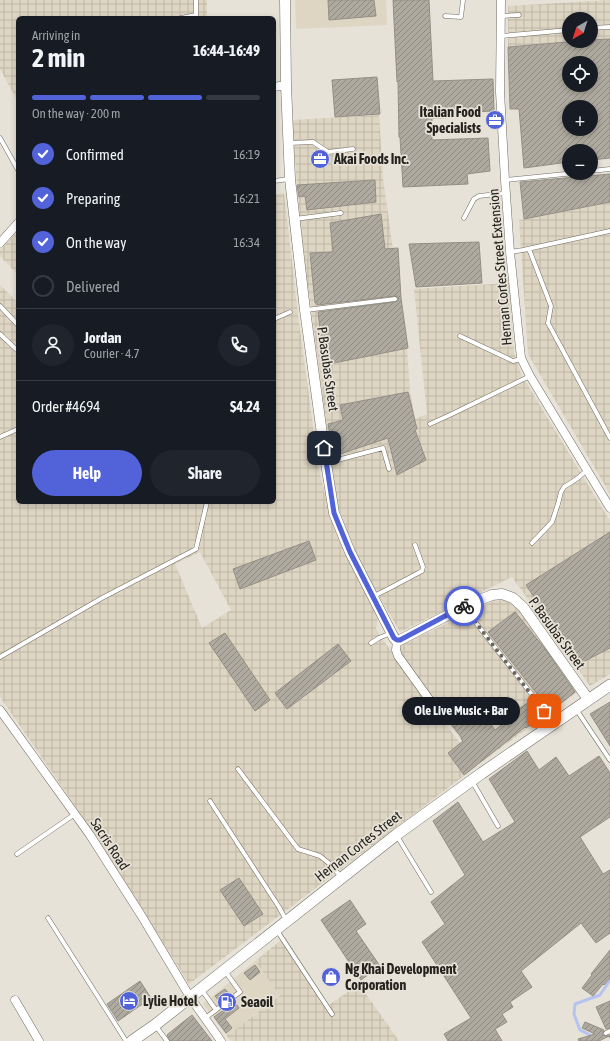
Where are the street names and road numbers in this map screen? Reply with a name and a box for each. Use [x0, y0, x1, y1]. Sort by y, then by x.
street label: Hernan Cortes Street Extension [485, 188, 515, 346]
street label: P. Basubas Street [314, 326, 342, 412]
street label: P. Basubas Street [525, 594, 589, 672]
street label: Hernan Cortes Street [312, 807, 404, 885]
street label: Sacris Road [87, 815, 133, 873]

